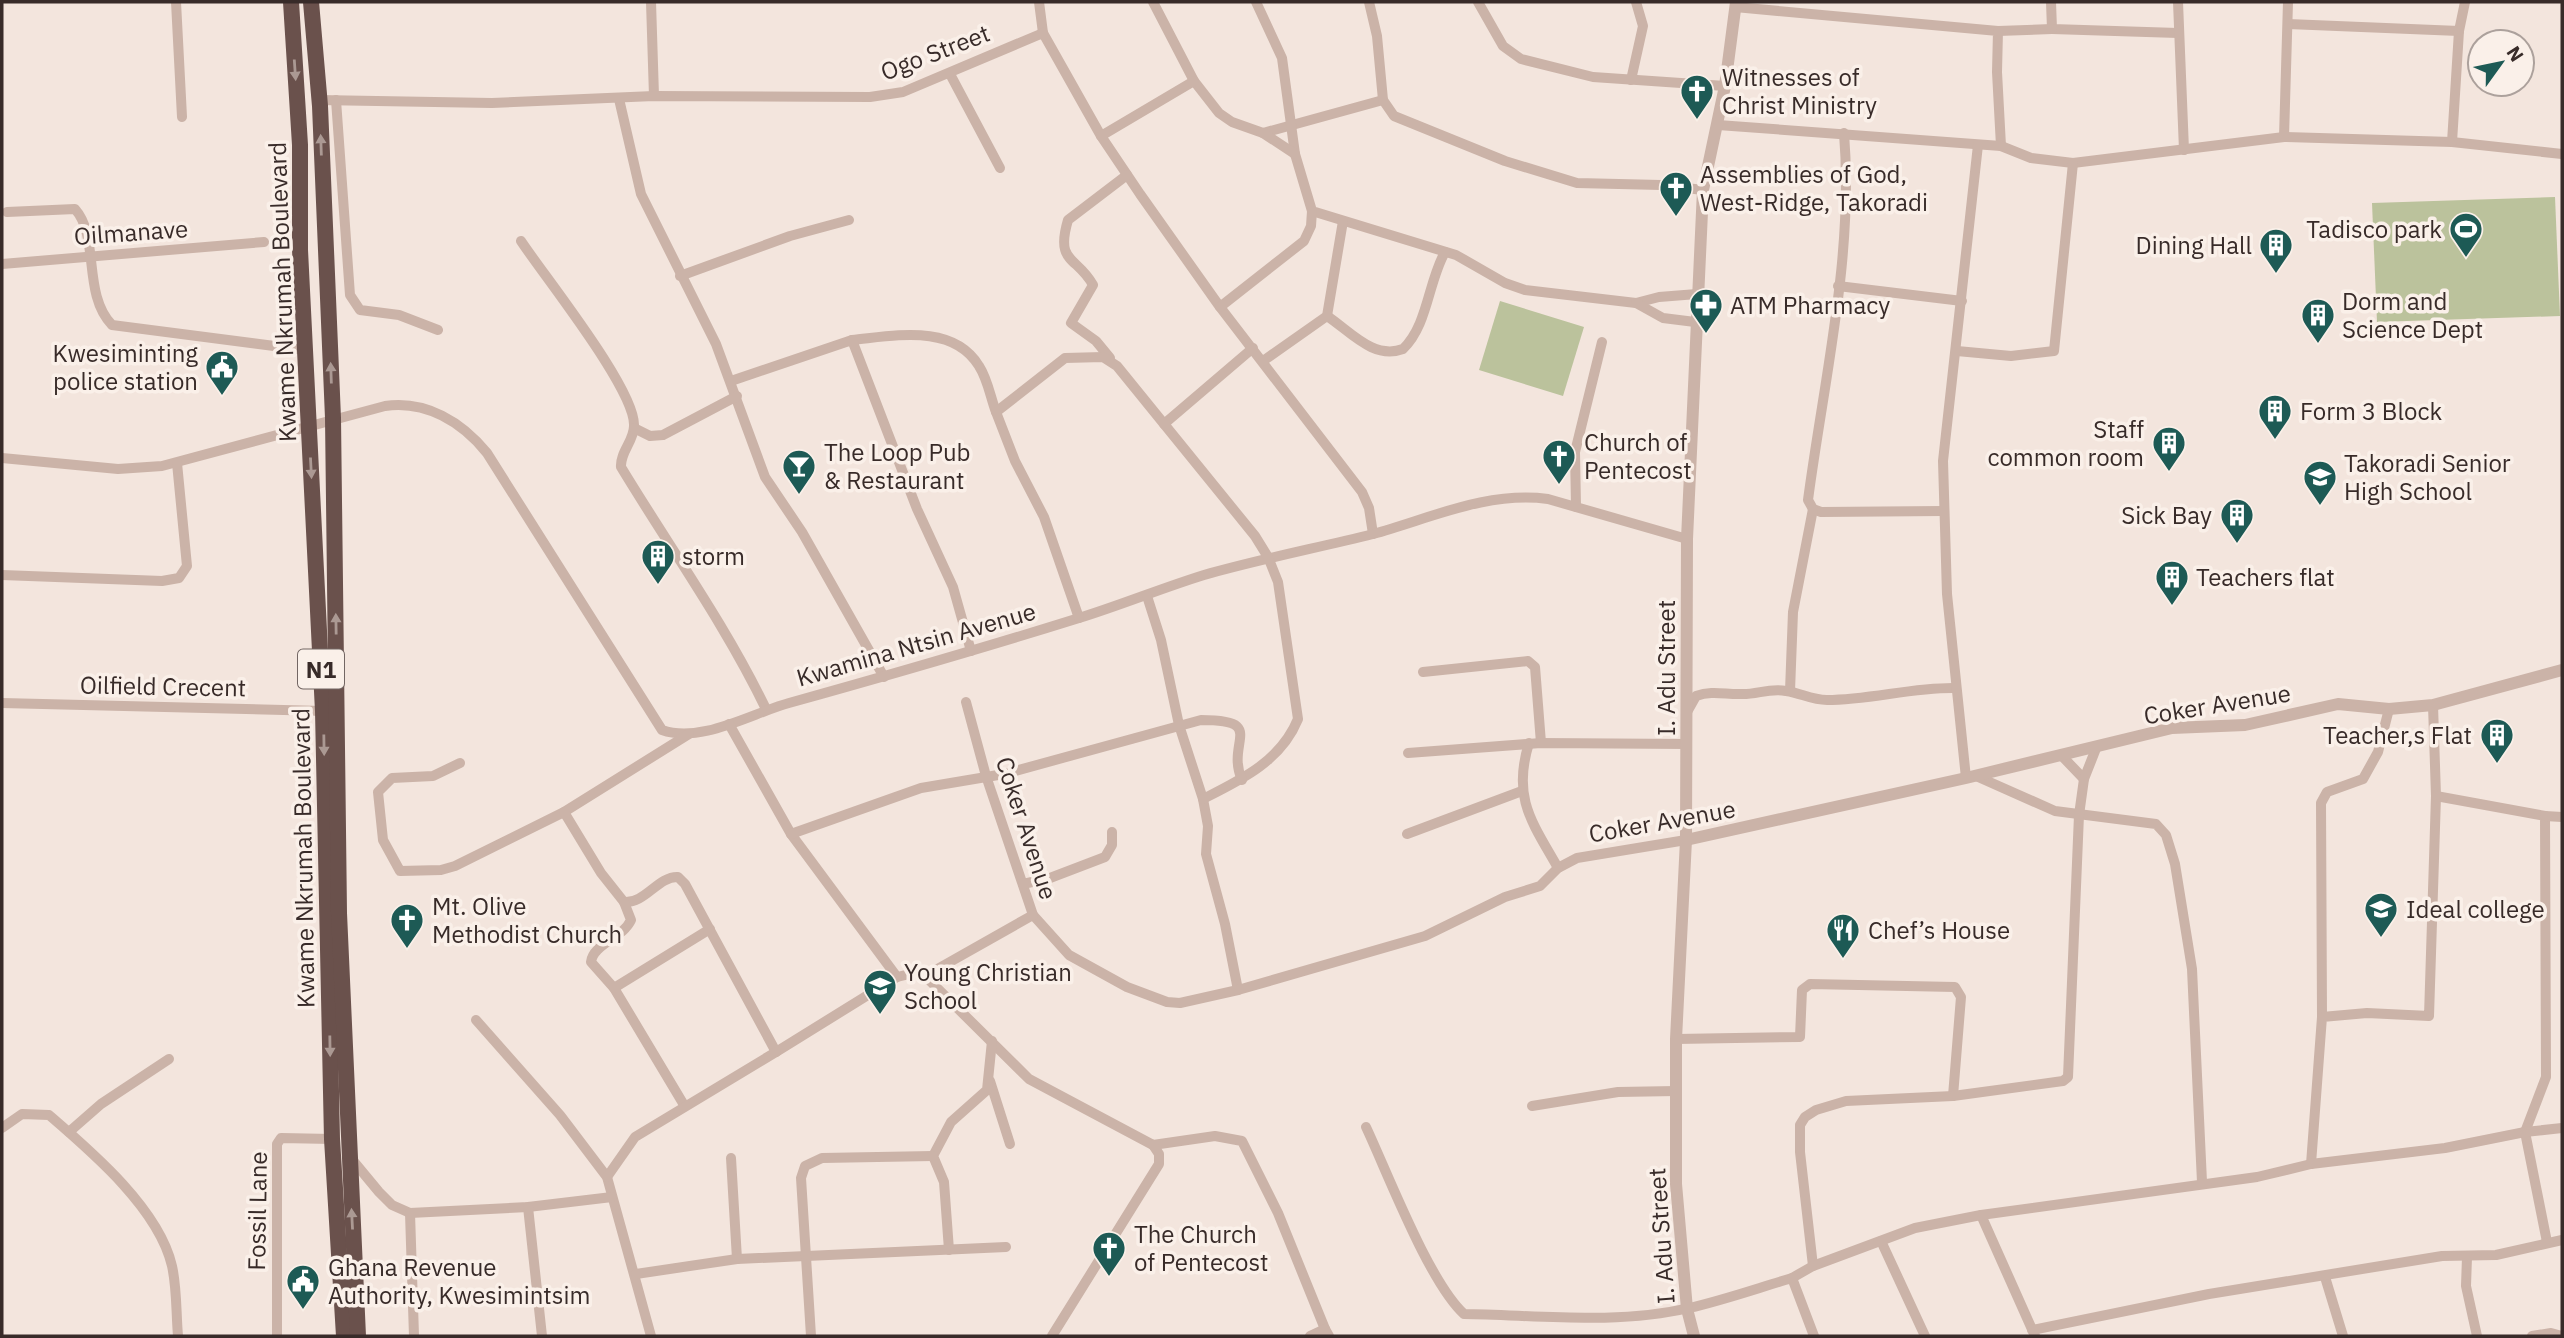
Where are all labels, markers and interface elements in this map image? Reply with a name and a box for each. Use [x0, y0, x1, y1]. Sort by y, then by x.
street label: Ogo Street [876, 17, 994, 87]
north arrow [2466, 28, 2536, 98]
text: N [2501, 41, 2529, 66]
one-way arrow [290, 59, 301, 81]
place label: Witnesses of Christ Ministry [1722, 61, 1877, 121]
church icon: Witnesses of Christ Ministry [1678, 72, 1716, 121]
one-way arrow [316, 134, 327, 156]
street label: Kwame Nkrumah Boulevard [261, 141, 303, 443]
place label: Assemblies of God, West-Ridge, Takoradi [1700, 158, 1928, 218]
church icon: Assemblies of God, West-Ridge, Takoradi [1657, 169, 1695, 218]
sports icon: Tadisco park [2447, 210, 2485, 259]
street label: Oilmanave [73, 212, 189, 252]
place label: Tadisco park [2306, 213, 2442, 245]
building icon: Dining Hall [2257, 226, 2295, 275]
place label: Dining Hall [2136, 229, 2252, 261]
place label: Dorm and Science Dept [2342, 285, 2483, 345]
pharmacy icon: ATM Pharmacy [1687, 286, 1725, 335]
place label: ATM Pharmacy [1730, 289, 1890, 321]
building icon: Dorm and Science Dept [2299, 296, 2337, 345]
place label: Kwesiminting police station [53, 337, 198, 397]
public building icon: Kwesiminting police station [203, 348, 241, 397]
one-way arrow [326, 361, 337, 383]
building icon: Form 3 Block [2256, 392, 2294, 441]
place label: Form 3 Block [2300, 395, 2442, 427]
place label: Staff common room [1987, 413, 2144, 473]
building icon: Staff common room [2150, 424, 2188, 473]
place label: Church of Pentecost [1584, 426, 1692, 486]
place label: The Loop Pub & Restaurant [824, 436, 971, 496]
church icon: Church of Pentecost [1540, 437, 1578, 486]
bar icon: The Loop Pub & Restaurant [780, 447, 818, 496]
place label: Takoradi Senior High School [2344, 447, 2511, 507]
one-way arrow [306, 458, 317, 480]
school or university icon: Takoradi Senior High School [2301, 458, 2339, 507]
building icon: Sick Bay [2218, 496, 2256, 545]
place label: Sick Bay [2121, 499, 2212, 531]
building icon: storm [639, 537, 677, 586]
place label: storm [682, 540, 745, 572]
building icon: Teachers flat [2153, 558, 2191, 607]
place label: Teachers flat [2196, 561, 2335, 593]
street label: Kwamina Ntsin Avenue [793, 594, 1039, 694]
street label: I. Adu Street [1650, 600, 1682, 736]
one-way arrow [330, 613, 342, 635]
road number: N1 [298, 650, 344, 688]
street label: Oilfield Crecent [80, 669, 246, 703]
street label: Coker Avenue [2141, 677, 2293, 731]
street label: Kwame Nkrumah Boulevard [284, 708, 322, 1008]
building icon: Teacher,s Flat [2478, 716, 2516, 765]
place label: Teacher,s Flat [2323, 719, 2472, 751]
one-way arrow [318, 734, 329, 756]
street label: Coker Avenue [989, 752, 1065, 904]
street label: Coker Avenue [1586, 792, 1738, 850]
place label: Mt. Olive Methodist Church [432, 890, 622, 950]
school or university icon: Ideal college [2362, 890, 2400, 939]
place label: Ideal college [2406, 893, 2545, 925]
church icon: Mt. Olive Methodist Church [388, 901, 426, 950]
restaurant icon: Chef’s House [1824, 911, 1862, 960]
place label: Chef’s House [1868, 914, 2010, 946]
place label: Young Christian School [904, 956, 1072, 1016]
school or university icon: Young Christian School [861, 967, 899, 1016]
one-way arrow [324, 1035, 336, 1057]
street label: Fossil Lane [240, 1151, 274, 1271]
street label: I. Adu Street [1640, 1167, 1682, 1305]
one-way arrow [346, 1208, 357, 1230]
place label: The Church of Pentecost [1134, 1218, 1268, 1278]
church icon: The Church of Pentecost [1090, 1229, 1128, 1278]
place label: Ghana Revenue Authority, Kwesimintsim [328, 1251, 590, 1311]
public building icon: Ghana Revenue Authority, Kwesimintsim [284, 1262, 322, 1311]

